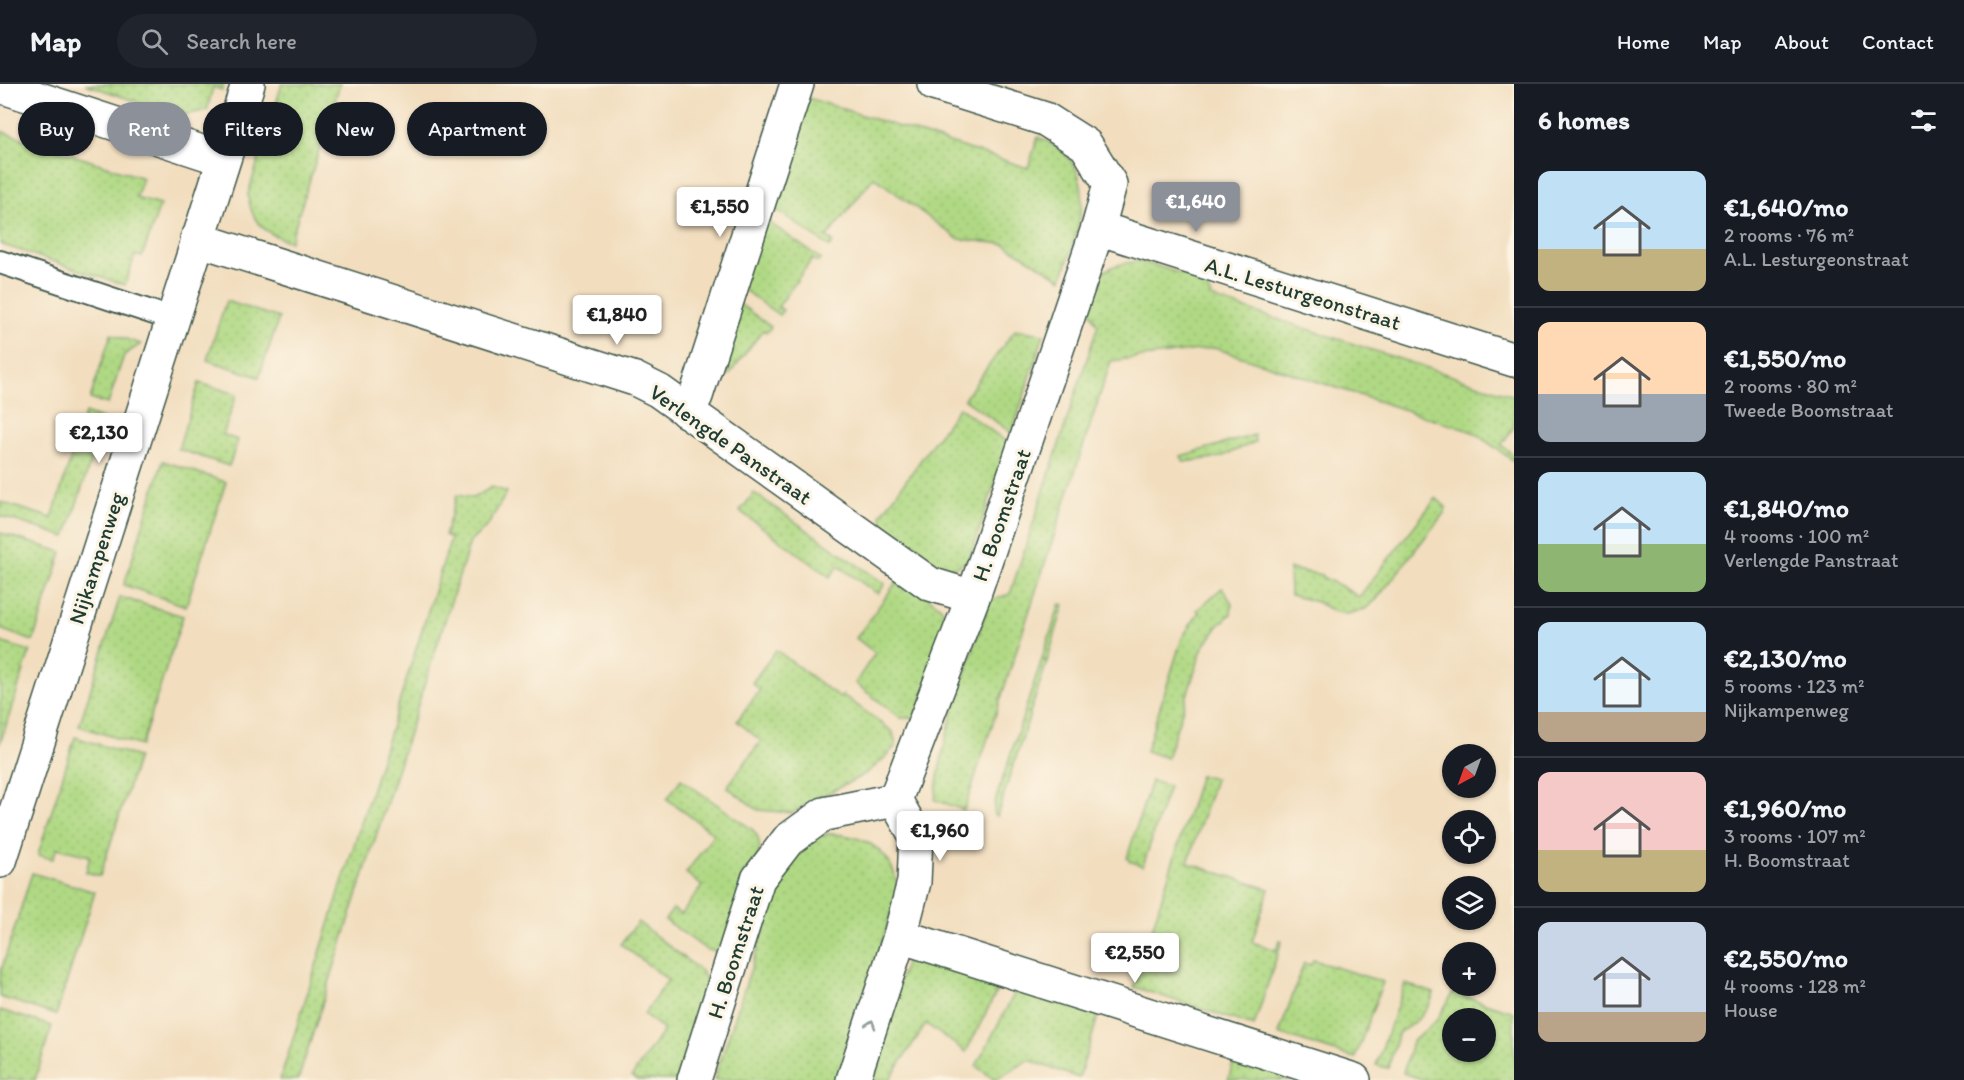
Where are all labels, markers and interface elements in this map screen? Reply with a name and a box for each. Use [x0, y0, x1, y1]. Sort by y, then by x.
search box [117, 14, 537, 68]
text: Map [30, 24, 81, 58]
icon: search [138, 25, 171, 58]
text: Search here [186, 28, 297, 55]
text: Home [1617, 29, 1670, 54]
text: Map [1703, 29, 1742, 54]
text: About [1775, 29, 1829, 54]
text: Contact [1862, 29, 1934, 54]
chip: Buy [18, 102, 95, 156]
chip: Rent [107, 102, 191, 156]
chip: Filters [203, 102, 303, 156]
chip: New [315, 102, 395, 156]
chip: Apartment [407, 102, 547, 156]
text: 6 homes [1538, 104, 1630, 136]
icon: filters [1907, 104, 1940, 137]
pin: €1,640 [1147, 182, 1245, 233]
pin: €1,550 [671, 187, 769, 238]
text: €1,640 [1166, 189, 1226, 213]
text: €1,640/mo [1724, 191, 1848, 223]
text: €1,550 [691, 194, 749, 218]
icon: home [1586, 195, 1658, 267]
text: 2 rooms · 76 m² [1724, 223, 1854, 247]
text: A.L. Lesturgeonstraat [1724, 247, 1909, 271]
street label: A.L. Lesturgeonstraat [1202, 251, 1404, 336]
pin: €1,840 [568, 295, 666, 346]
text: €1,840 [587, 302, 647, 326]
text: €1,550/mo [1724, 342, 1846, 374]
icon: home [1586, 346, 1658, 418]
text: 2 rooms · 80 m² [1724, 374, 1857, 398]
street label: Verlengde Panstraat [644, 378, 817, 511]
text: Tweede Boomstraat [1724, 398, 1894, 422]
pin: €2,130 [50, 413, 148, 464]
text: €2,130 [69, 420, 129, 444]
street label: H. Boomstraat [966, 445, 1037, 585]
street label: Nijkampenweg [62, 488, 131, 628]
text: €1,840/mo [1724, 492, 1849, 524]
icon: home [1586, 496, 1658, 568]
text: 4 rooms · 100 m² [1724, 524, 1869, 548]
text: Verlengde Panstraat [1724, 548, 1899, 572]
text: €2,130/mo [1724, 642, 1847, 674]
icon: home [1586, 646, 1658, 718]
text: 5 rooms · 123 m² [1724, 674, 1865, 698]
text: Nijkampenweg [1724, 698, 1849, 722]
north arrow [1442, 744, 1496, 798]
map controls [1442, 744, 1496, 1062]
text: €1,960/mo [1724, 792, 1846, 824]
icon: home [1586, 796, 1658, 868]
button: locate [1442, 810, 1496, 864]
pin: €1,960 [891, 811, 989, 862]
text: €1,960 [911, 818, 969, 842]
text: 3 rooms · 107 m² [1724, 824, 1866, 848]
text: H. Boomstraat [1724, 848, 1850, 872]
button: layers [1442, 876, 1496, 930]
street label: H. Boomstraat [701, 882, 770, 1022]
pin: €2,550 [1086, 933, 1184, 984]
text: €2,550 [1105, 940, 1165, 964]
button: + [1442, 942, 1496, 996]
text: €2,550/mo [1724, 942, 1848, 974]
icon: home [1586, 946, 1658, 1018]
text: 4 rooms · 128 m² [1724, 974, 1866, 998]
text: House [1724, 998, 1778, 1022]
button: − [1442, 1008, 1496, 1062]
one-way arrow [864, 1019, 876, 1030]

